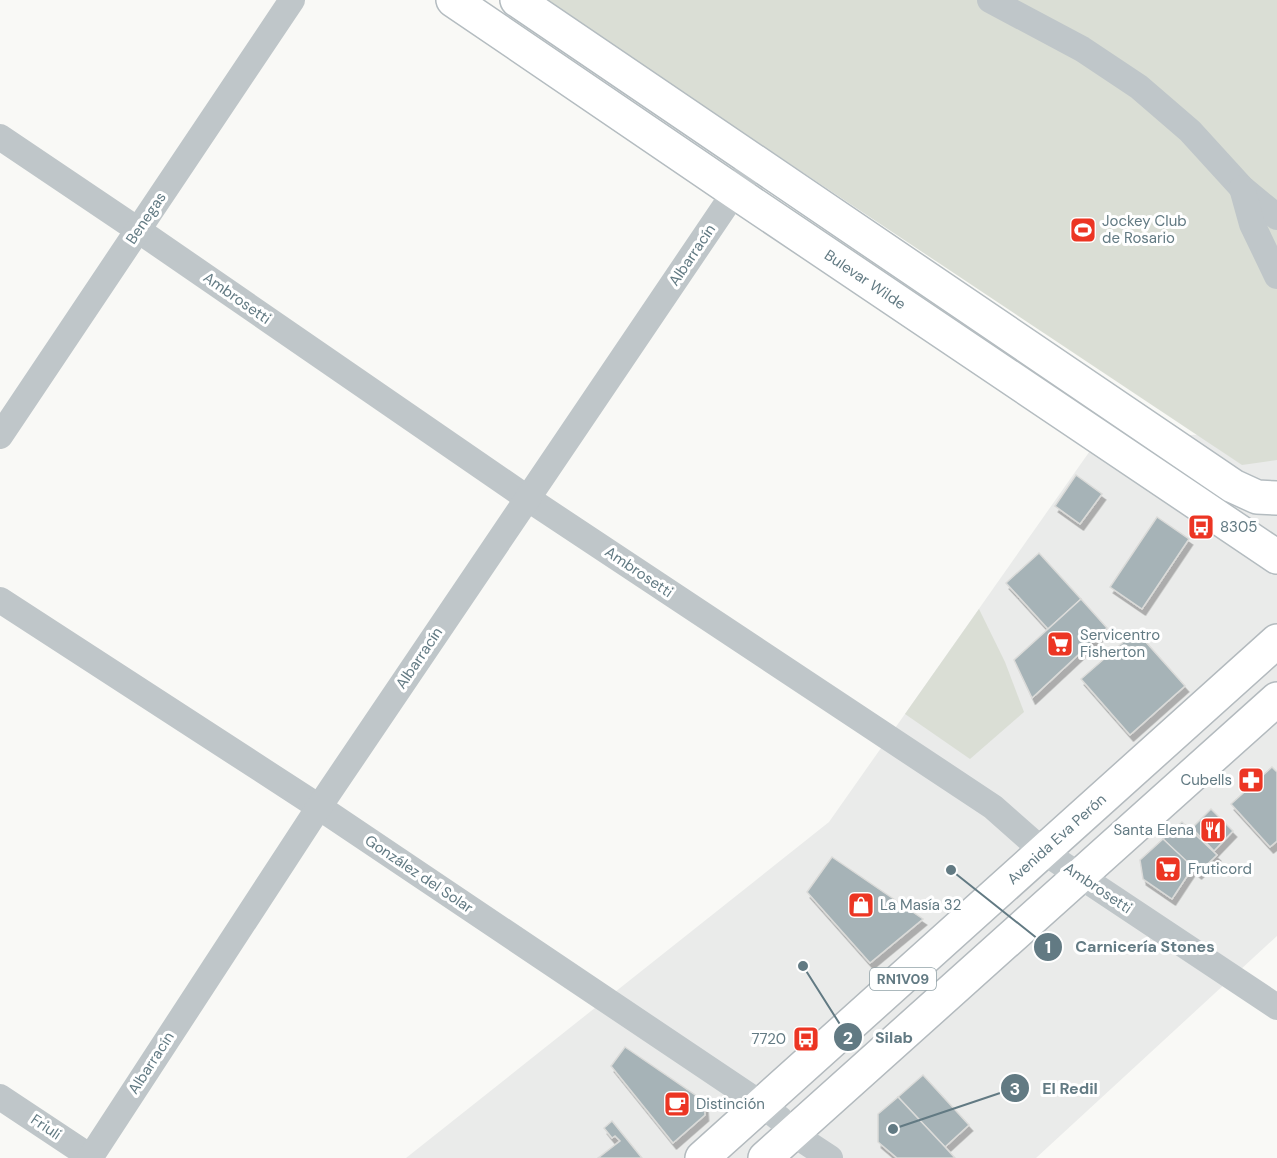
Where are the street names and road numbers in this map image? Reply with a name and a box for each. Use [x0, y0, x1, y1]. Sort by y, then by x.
street label: Benegas [121, 188, 171, 248]
street label: Albarracín [664, 220, 720, 290]
street label: Bulevar Wilde [821, 245, 910, 314]
street label: Ambrosetti [199, 267, 275, 329]
street label: Ambrosetti [601, 542, 677, 602]
street label: Albarracín [391, 623, 447, 693]
street label: Avenida Eva Perón [1003, 789, 1111, 889]
street label: González del Solar [361, 830, 477, 918]
street label: Ambrosetti [1060, 858, 1136, 918]
road number: RN1V09 [870, 968, 936, 990]
street label: Albarracín [123, 1028, 179, 1098]
street label: Friuli [27, 1110, 65, 1144]

